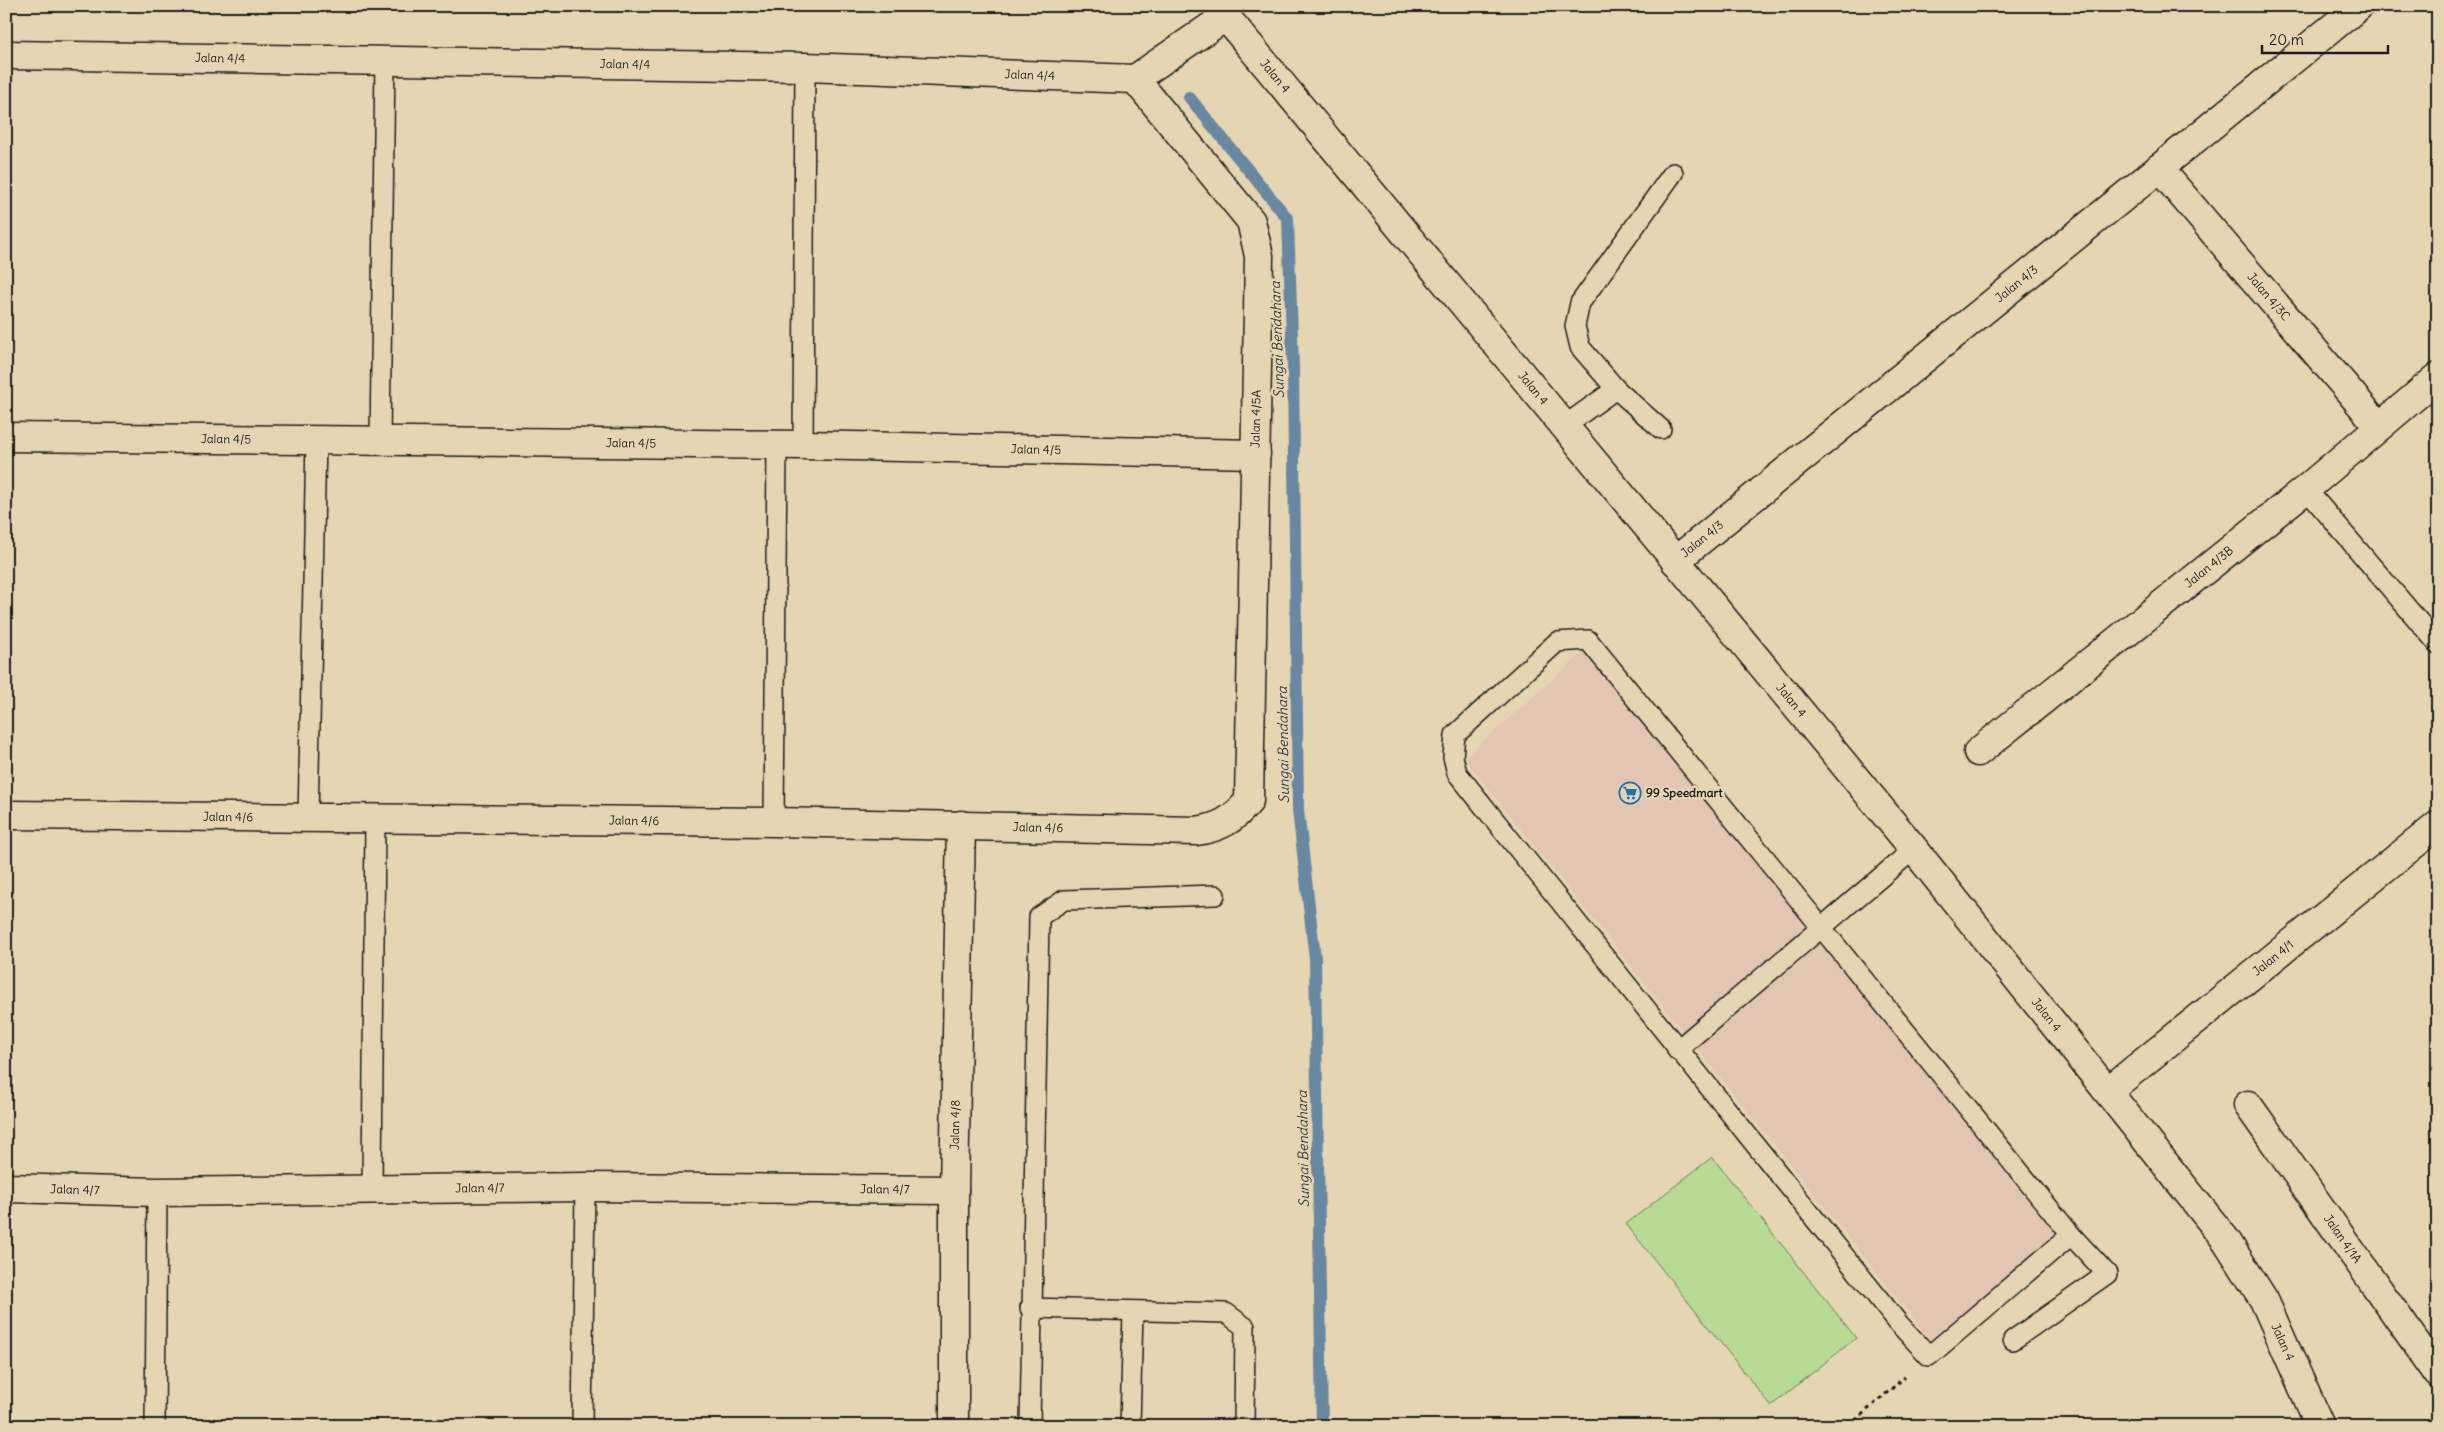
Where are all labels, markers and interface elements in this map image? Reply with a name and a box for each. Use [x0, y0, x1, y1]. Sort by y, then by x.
scale bar [2262, 22, 2388, 54]
text: 20 m [2269, 30, 2304, 49]
street label: Jalan 4/4 [195, 50, 245, 66]
street label: Jalan 4/4 [600, 56, 650, 72]
street label: Jalan 4 [1257, 56, 1294, 96]
street label: Jalan 4/4 [1004, 66, 1055, 83]
street label: Jalan 4/3 [1992, 262, 2041, 305]
street label: Jalan 4/3C [2244, 269, 2294, 323]
water label: Sungai Bendahara [1266, 280, 1288, 399]
street label: Jalan 4 [1515, 368, 1552, 408]
street label: Jalan 4/5A [1247, 389, 1264, 448]
street label: Jalan 4/5 [201, 431, 251, 446]
street label: Jalan 4/5 [606, 435, 656, 451]
street label: Jalan 4/5 [1011, 441, 1061, 457]
street label: Jalan 4/3 [1678, 517, 1726, 560]
street label: Jalan 4/3B [2181, 542, 2236, 591]
street label: Jalan 4 [1773, 680, 1810, 720]
water label: Sungai Bendahara [1273, 685, 1293, 804]
supermarket icon: 99 Speedmart [1618, 781, 1642, 805]
place label: 99 Speedmart [1646, 785, 1723, 801]
street label: Jalan 4/6 [203, 809, 253, 824]
street label: Jalan 4/6 [609, 812, 659, 828]
street label: Jalan 4/6 [1012, 819, 1063, 835]
street label: Jalan 4/1 [2249, 937, 2296, 979]
street label: Jalan 4 [2029, 995, 2065, 1035]
water label: Sungai Bendahara [1293, 1089, 1313, 1208]
street label: Jalan 4/8 [947, 1100, 963, 1150]
street label: Jalan 4/7 [455, 1180, 505, 1196]
street label: Jalan 4/7 [50, 1181, 100, 1197]
street label: Jalan 4/7 [860, 1181, 910, 1197]
street label: Jalan 4/1A [2321, 1211, 2365, 1266]
street label: Jalan 4 [2268, 1321, 2298, 1363]

